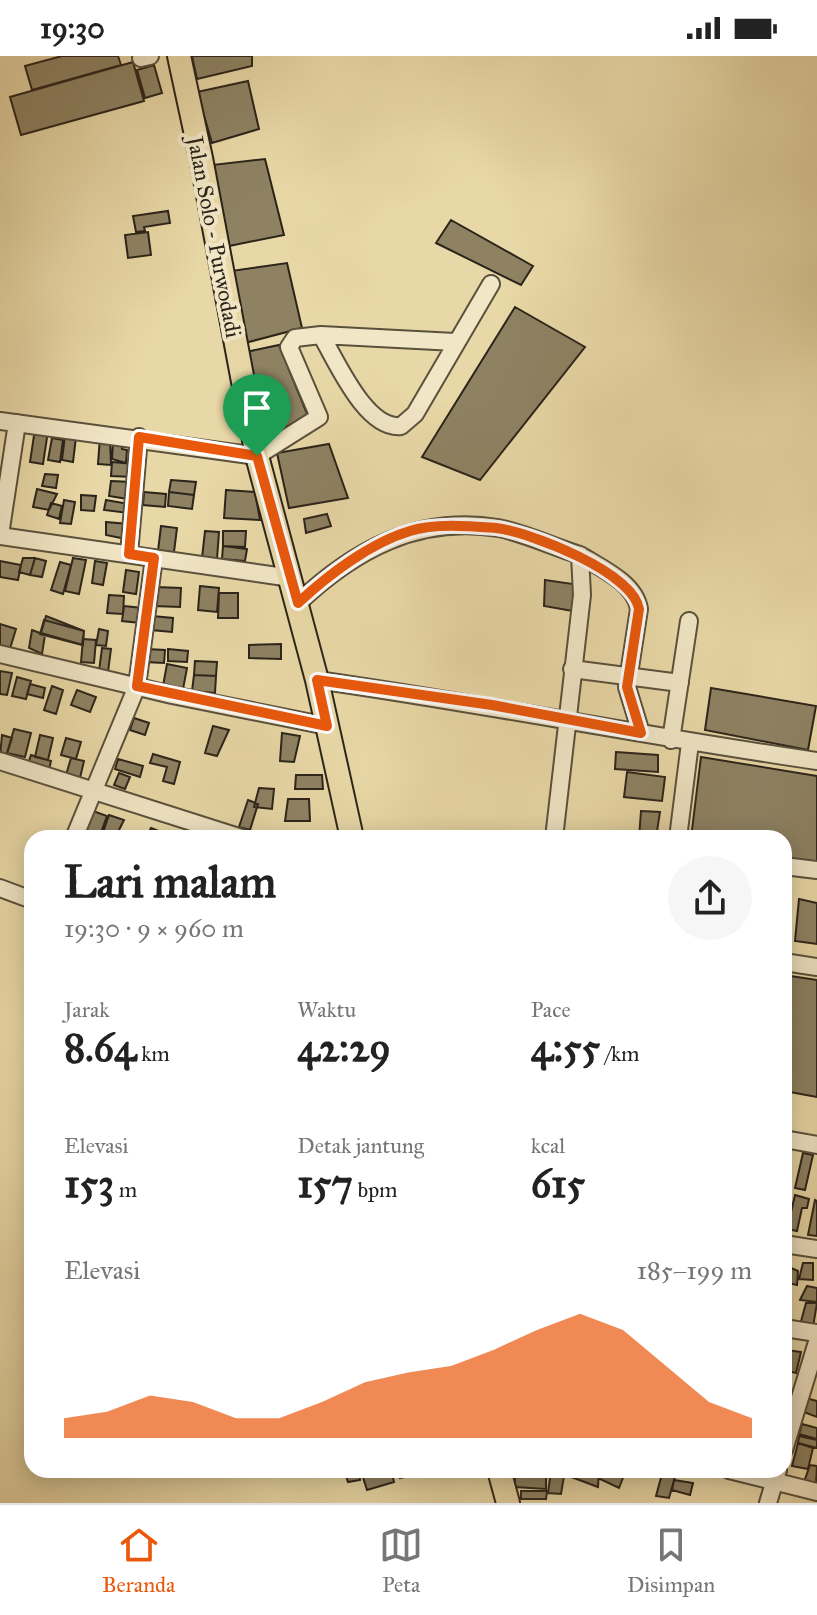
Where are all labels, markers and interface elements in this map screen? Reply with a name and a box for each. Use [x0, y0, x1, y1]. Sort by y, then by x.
text: 19:30 [40, 10, 105, 46]
street label: Jalan Solo - Purwodadi [181, 132, 247, 340]
pin [223, 374, 291, 456]
icon: arrive [235, 386, 279, 430]
text: Lari malam [64, 855, 276, 909]
button: share [668, 856, 752, 940]
text: 19:30 · 9 × 960 m [64, 912, 244, 944]
text: Jarak [64, 996, 109, 1023]
text: Waktu [297, 996, 356, 1023]
text: Pace [531, 996, 571, 1023]
text: 8.64 [64, 1023, 136, 1072]
text: 42:29 [297, 1023, 391, 1072]
text: 4:55 [531, 1023, 600, 1072]
text: km [136, 1040, 170, 1067]
text: /km [600, 1040, 640, 1067]
text: Elevasi [64, 1132, 129, 1159]
text: Detak jantung [297, 1132, 424, 1159]
text: kcal [531, 1132, 565, 1159]
text: 153 [64, 1159, 114, 1208]
text: 157 [297, 1159, 353, 1208]
text: 615 [531, 1159, 585, 1208]
text: m [114, 1176, 137, 1203]
text: bpm [353, 1176, 398, 1203]
text: Elevasi [64, 1254, 140, 1286]
text: 185–199 m [637, 1254, 752, 1286]
tab: Beranda [102, 1523, 175, 1598]
tab: Peta [379, 1523, 423, 1598]
tab: Disimpan [627, 1523, 715, 1598]

